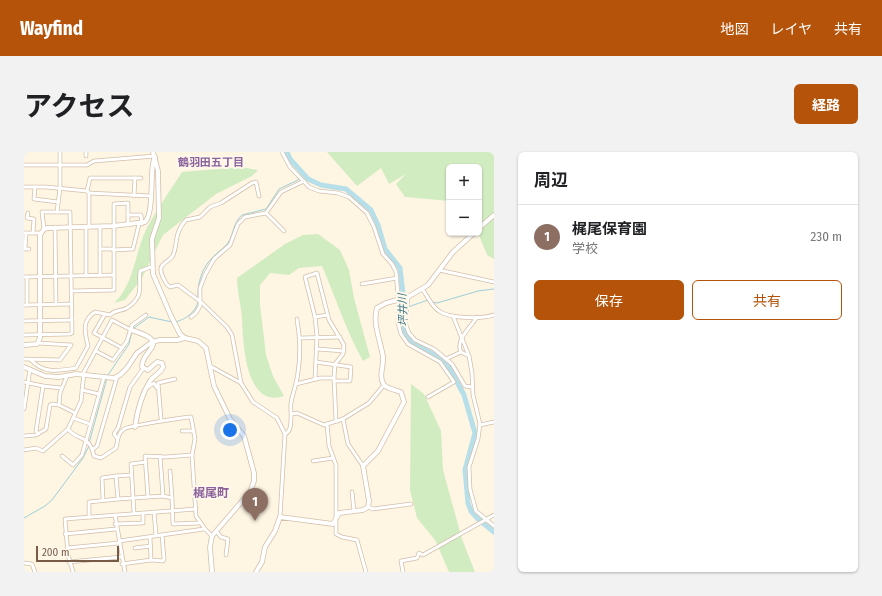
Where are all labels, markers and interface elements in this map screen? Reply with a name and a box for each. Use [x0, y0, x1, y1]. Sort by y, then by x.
text: Wayfind [20, 17, 83, 40]
text: 地図 [720, 21, 748, 38]
text: レイヤ [770, 21, 812, 38]
text: 共有 [834, 21, 862, 38]
button: 経路 [794, 84, 858, 124]
text: アクセス [24, 90, 135, 123]
district label: 鶴羽田五丁目 [177, 156, 244, 169]
map controls [446, 164, 482, 236]
button: + [446, 164, 482, 200]
text: 周辺 [534, 170, 568, 191]
button: − [446, 200, 482, 236]
text: 梶尾保育園 [572, 220, 647, 238]
text: 1 [544, 229, 550, 244]
text: 230 m [811, 229, 842, 244]
text: 学校 [572, 241, 598, 256]
button: 保存 [534, 280, 684, 320]
button: 共有 [692, 280, 842, 320]
water label: 坪井川 [396, 292, 410, 327]
your location [220, 420, 240, 440]
district label: 梶尾町 [193, 486, 229, 500]
pin: 1 [242, 488, 268, 521]
scale bar [36, 544, 119, 563]
text: 200 m [42, 546, 69, 559]

